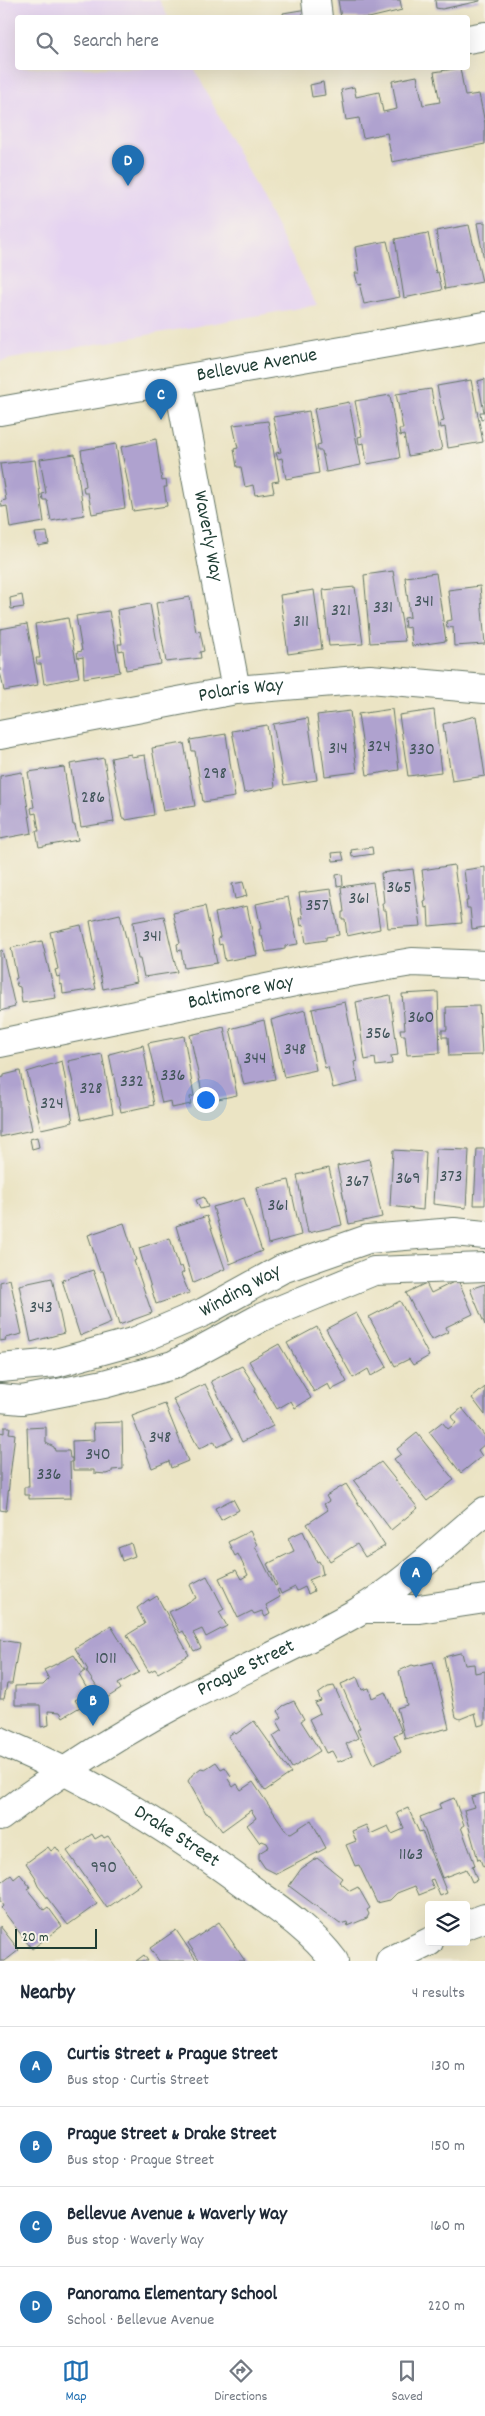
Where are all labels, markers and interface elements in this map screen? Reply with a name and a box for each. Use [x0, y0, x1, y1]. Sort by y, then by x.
search box [15, 15, 470, 70]
icon: search [33, 29, 61, 57]
text: Search here [73, 29, 159, 56]
pin: D [112, 145, 144, 186]
street label: Bellevue Avenue [195, 342, 320, 390]
pin: C [145, 379, 177, 420]
street label: Waverly Way [185, 489, 230, 585]
house number: 341 [414, 590, 434, 615]
house number: 331 [373, 596, 393, 621]
house number: 321 [331, 599, 351, 624]
house number: 311 [293, 610, 309, 635]
street label: Polaris Way [196, 672, 285, 711]
house number: 324 [367, 735, 391, 760]
house number: 314 [328, 737, 348, 762]
house number: 330 [409, 738, 435, 763]
house number: 298 [203, 762, 227, 787]
house number: 286 [81, 786, 105, 811]
house number: 365 [386, 876, 412, 901]
house number: 361 [349, 887, 369, 912]
house number: 357 [305, 894, 329, 919]
house number: 341 [142, 925, 162, 950]
street label: Baltimore Way [186, 968, 297, 1018]
house number: 360 [408, 1006, 434, 1031]
house number: 356 [365, 1022, 391, 1047]
house number: 348 [284, 1038, 306, 1063]
house number: 344 [244, 1047, 266, 1072]
house number: 336 [161, 1064, 185, 1089]
house number: 332 [120, 1070, 144, 1095]
house number: 328 [79, 1077, 103, 1102]
your location [193, 1087, 219, 1113]
house number: 324 [40, 1092, 64, 1117]
house number: 373 [440, 1165, 462, 1190]
house number: 369 [395, 1167, 421, 1192]
house number: 367 [345, 1170, 369, 1195]
house number: 361 [268, 1194, 288, 1219]
street label: Winding Way [195, 1258, 287, 1326]
house number: 343 [29, 1296, 53, 1321]
house number: 348 [149, 1426, 171, 1451]
house number: 340 [85, 1443, 111, 1468]
house number: 336 [37, 1463, 61, 1488]
pin: A [400, 1557, 432, 1598]
street label: Prague Street [193, 1633, 300, 1704]
house number: 1011 [95, 1647, 117, 1672]
pin: B [77, 1685, 109, 1726]
street label: Drake Street [128, 1799, 225, 1875]
house number: 1163 [399, 1843, 423, 1868]
house number: 990 [91, 1856, 117, 1881]
map controls [425, 1901, 470, 1946]
button: layers [425, 1901, 470, 1946]
scale bar [15, 1926, 98, 1949]
text: 20 m [22, 1928, 49, 1948]
text: Nearby [20, 1979, 75, 2009]
text: 4 results [412, 1982, 465, 2005]
text: Curtis Street & Prague Street [67, 2042, 278, 2069]
text: A [32, 2055, 40, 2078]
text: 130 m [431, 2055, 465, 2078]
text: Bus stop · Curtis Street [67, 2069, 209, 2092]
text: Prague Street & Drake Street [67, 2122, 276, 2149]
text: B [32, 2135, 40, 2158]
text: 150 m [431, 2135, 465, 2158]
text: Bus stop · Prague Street [67, 2149, 214, 2172]
text: Bellevue Avenue & Waverly Way [67, 2202, 287, 2229]
text: C [32, 2215, 40, 2238]
text: 160 m [430, 2215, 465, 2238]
text: Bus stop · Waverly Way [67, 2229, 203, 2252]
text: Panorama Elementary School [67, 2282, 277, 2309]
text: D [32, 2295, 40, 2318]
text: 220 m [428, 2295, 465, 2318]
text: School · Bellevue Avenue [67, 2309, 214, 2332]
tab: Map [62, 2357, 90, 2407]
tab: Directions [214, 2357, 267, 2407]
tab: Saved [392, 2357, 423, 2407]

